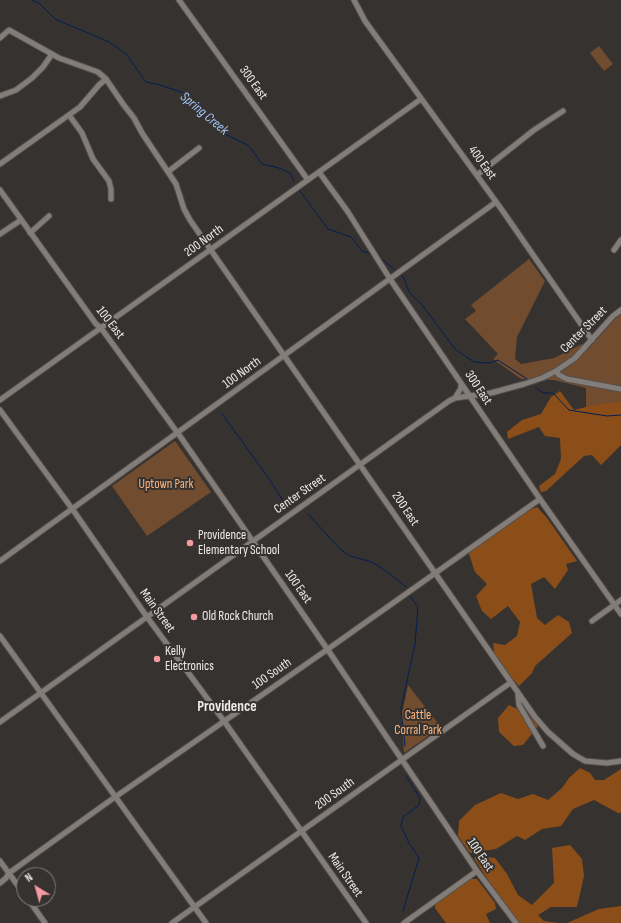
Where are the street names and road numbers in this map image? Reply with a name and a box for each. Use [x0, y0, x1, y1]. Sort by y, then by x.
street label: 300 East [236, 63, 270, 103]
street label: 400 East [465, 143, 499, 183]
street label: 200 North [181, 222, 227, 260]
street label: Center Street [557, 303, 611, 357]
street label: 100 East [92, 304, 128, 342]
street label: 100 North [220, 354, 264, 392]
street label: 300 East [461, 368, 495, 408]
street label: Center Street [271, 471, 329, 517]
street label: 200 East [388, 489, 422, 529]
street label: 100 East [281, 567, 315, 607]
street label: Main Street [136, 586, 178, 636]
street label: 100 South [249, 655, 295, 693]
street label: 200 South [312, 774, 358, 814]
street label: 100 East [463, 835, 497, 875]
street label: Main Street [324, 850, 366, 900]

